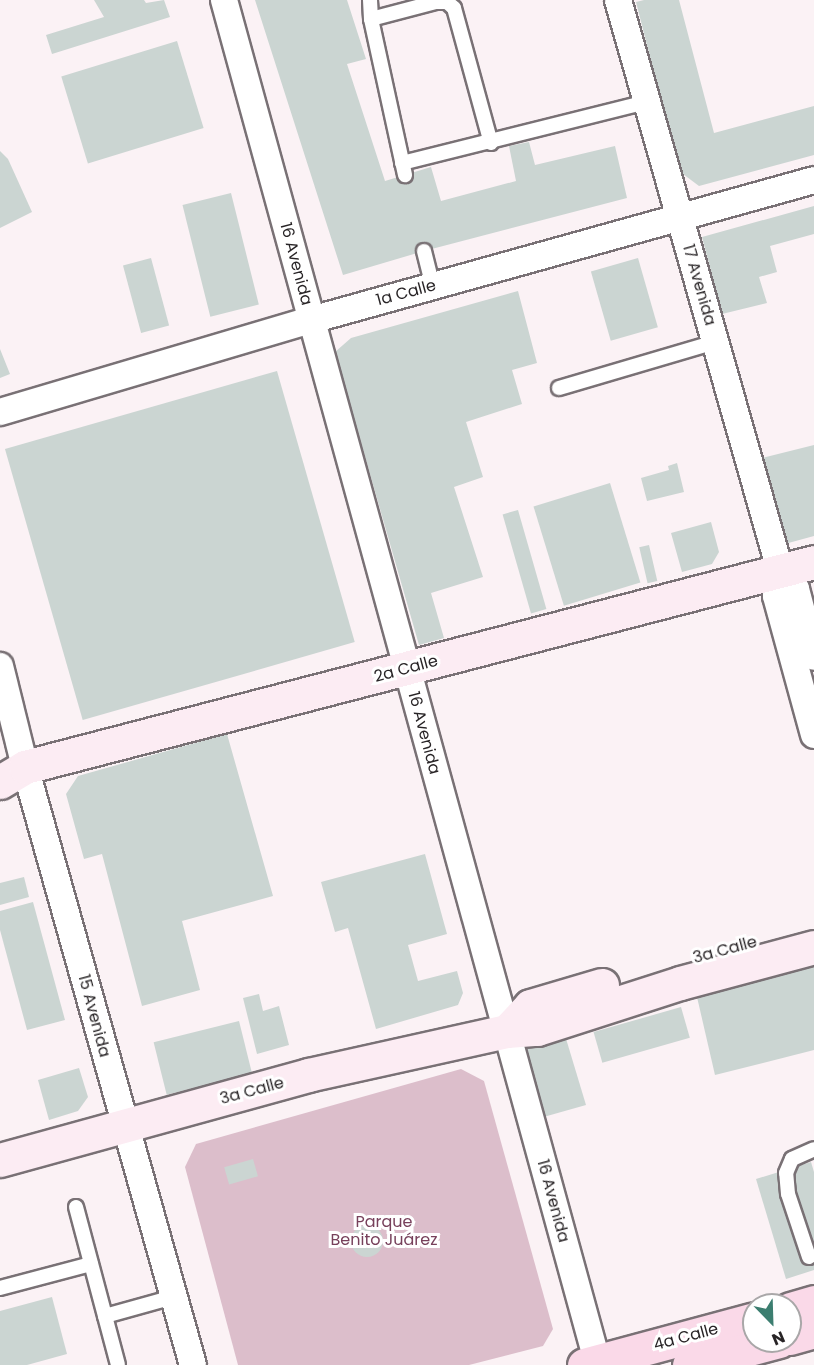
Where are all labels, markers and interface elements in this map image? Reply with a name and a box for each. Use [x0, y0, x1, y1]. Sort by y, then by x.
street label: 16 Avenida [276, 220, 316, 308]
street label: 17 Avenida [678, 242, 720, 328]
street label: 1a Calle [374, 276, 438, 310]
street label: 2a Calle [372, 651, 440, 687]
street label: 16 Avenida [404, 689, 444, 777]
street label: 3a Calle [691, 932, 759, 968]
street label: 15 Avenida [74, 972, 114, 1060]
street label: 3a Calle [218, 1073, 286, 1109]
street label: 16 Avenida [533, 1157, 573, 1245]
park label: Parque Benito Juárez [331, 1212, 437, 1250]
north arrow [742, 1293, 802, 1353]
street label: 4a Calle [652, 1319, 720, 1355]
text: N [768, 1325, 788, 1351]

